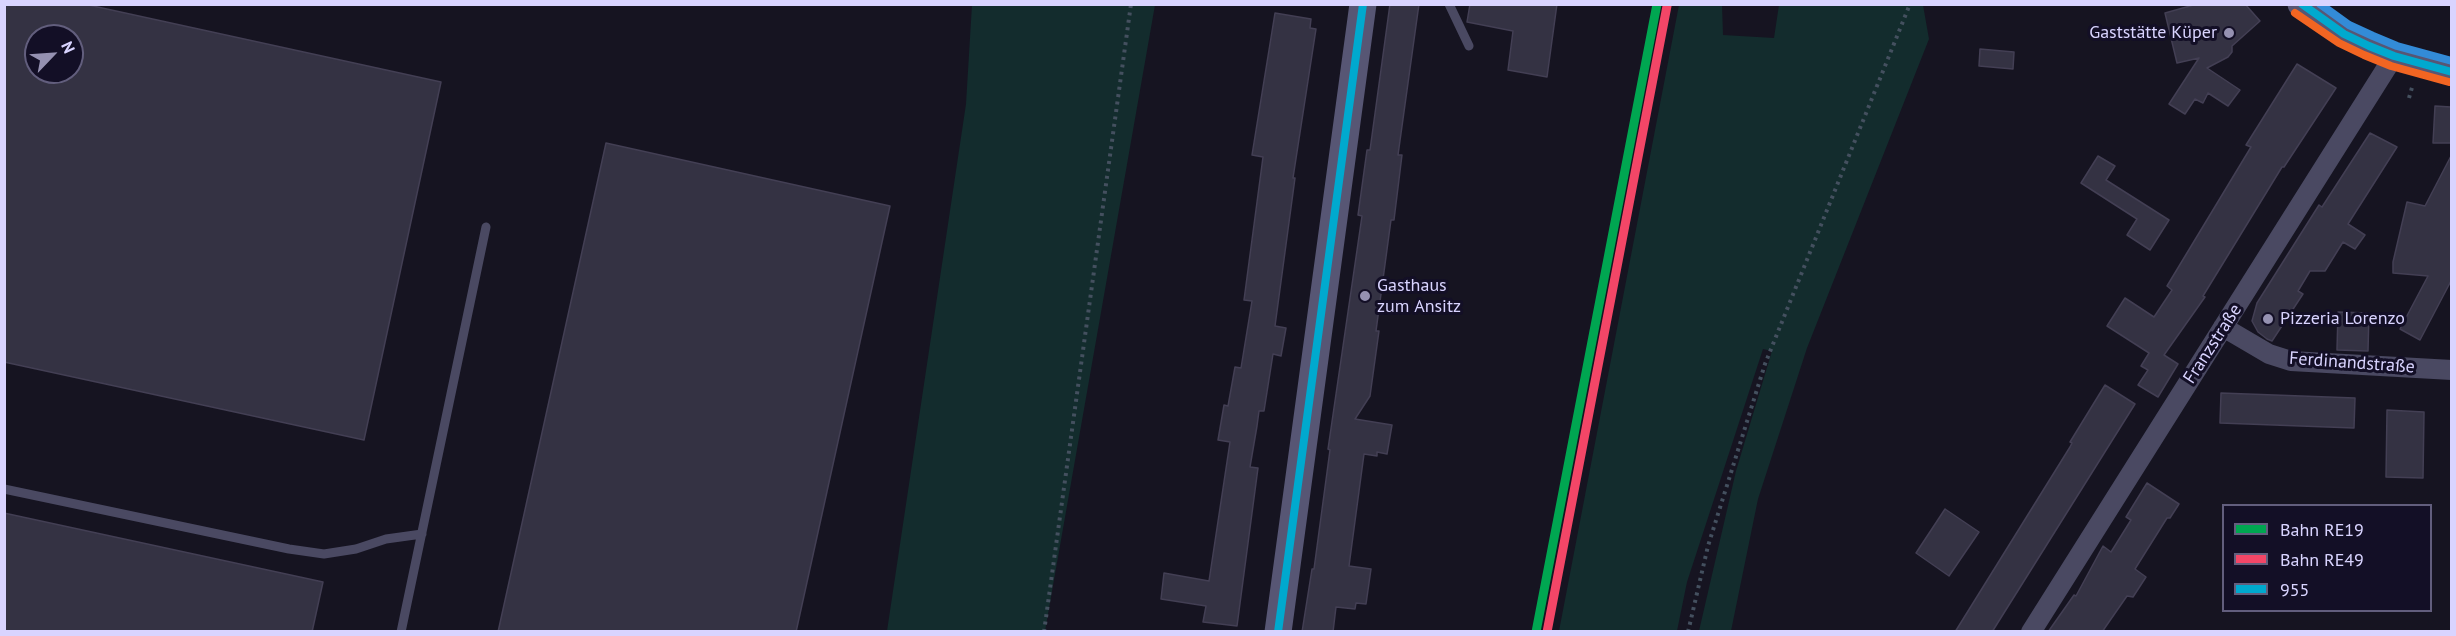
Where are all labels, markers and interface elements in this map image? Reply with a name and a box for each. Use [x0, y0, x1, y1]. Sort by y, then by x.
place label: Gaststätte Küper [2089, 22, 2217, 44]
north arrow [24, 24, 84, 84]
marker: Gaststätte Küper [2222, 26, 2236, 40]
text: N [57, 38, 80, 56]
place label: Gasthaus zum Ansitz [1377, 275, 1461, 318]
marker: Gasthaus zum Ansitz [1358, 289, 1372, 303]
street label: Franzstraße [2179, 300, 2247, 388]
place label: Pizzeria Lorenzo [2280, 308, 2405, 330]
marker: Pizzeria Lorenzo [2261, 312, 2275, 326]
street label: Ferdinandstraße [2288, 348, 2416, 378]
legend [2222, 504, 2432, 612]
text: Bahn RE19 [2280, 518, 2364, 541]
text: Bahn RE49 [2280, 548, 2364, 571]
text: 955 [2280, 578, 2309, 601]

